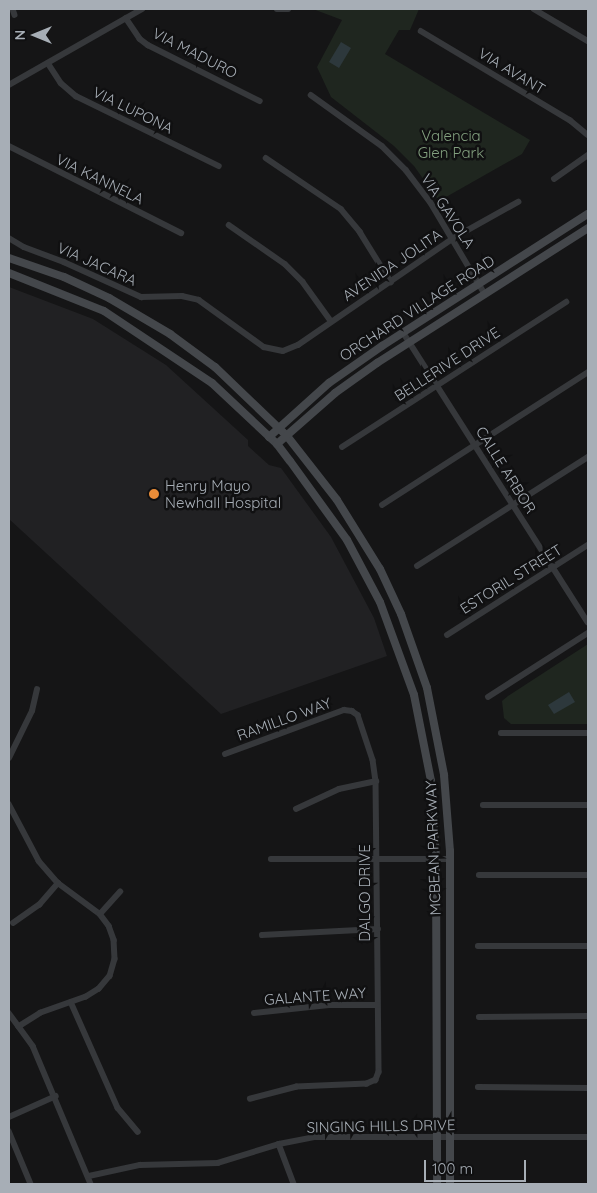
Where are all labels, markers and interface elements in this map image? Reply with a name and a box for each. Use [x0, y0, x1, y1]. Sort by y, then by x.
north arrow [10, 10, 60, 60]
street label: VIA MADURO [150, 24, 240, 82]
text: N [11, 30, 29, 40]
street label: VIA AVANT [475, 44, 549, 98]
street label: VIA LUPONA [90, 83, 176, 137]
park label: Valencia Glen Park [418, 126, 484, 161]
street label: VIA KANNELA [53, 150, 147, 208]
street label: VIA GAVOLA [417, 170, 479, 252]
street label: AVENIDA JOLITA [339, 225, 445, 305]
street label: VIA JACARA [55, 239, 139, 289]
street label: ORCHARD VILLAGE ROAD [336, 251, 498, 365]
street label: BELLERIVE DRIVE [391, 323, 503, 405]
street label: CALLE ARBOR [472, 423, 540, 517]
place label: Henry Mayo Newhall Hospital [165, 476, 281, 511]
marker: Henry Mayo Newhall Hospital [147, 487, 161, 501]
street label: ESTORIL STREET [457, 540, 565, 618]
street label: RAMILLO WAY [234, 694, 334, 744]
street label: MCBEAN PARKWAY [422, 780, 444, 916]
street label: DALGO DRIVE [356, 844, 374, 942]
street label: GALANTE WAY [263, 983, 367, 1009]
street label: SINGING HILLS DRIVE [306, 1116, 456, 1136]
scale bar [427, 1150, 530, 1182]
text: 100 m [432, 1159, 473, 1178]

